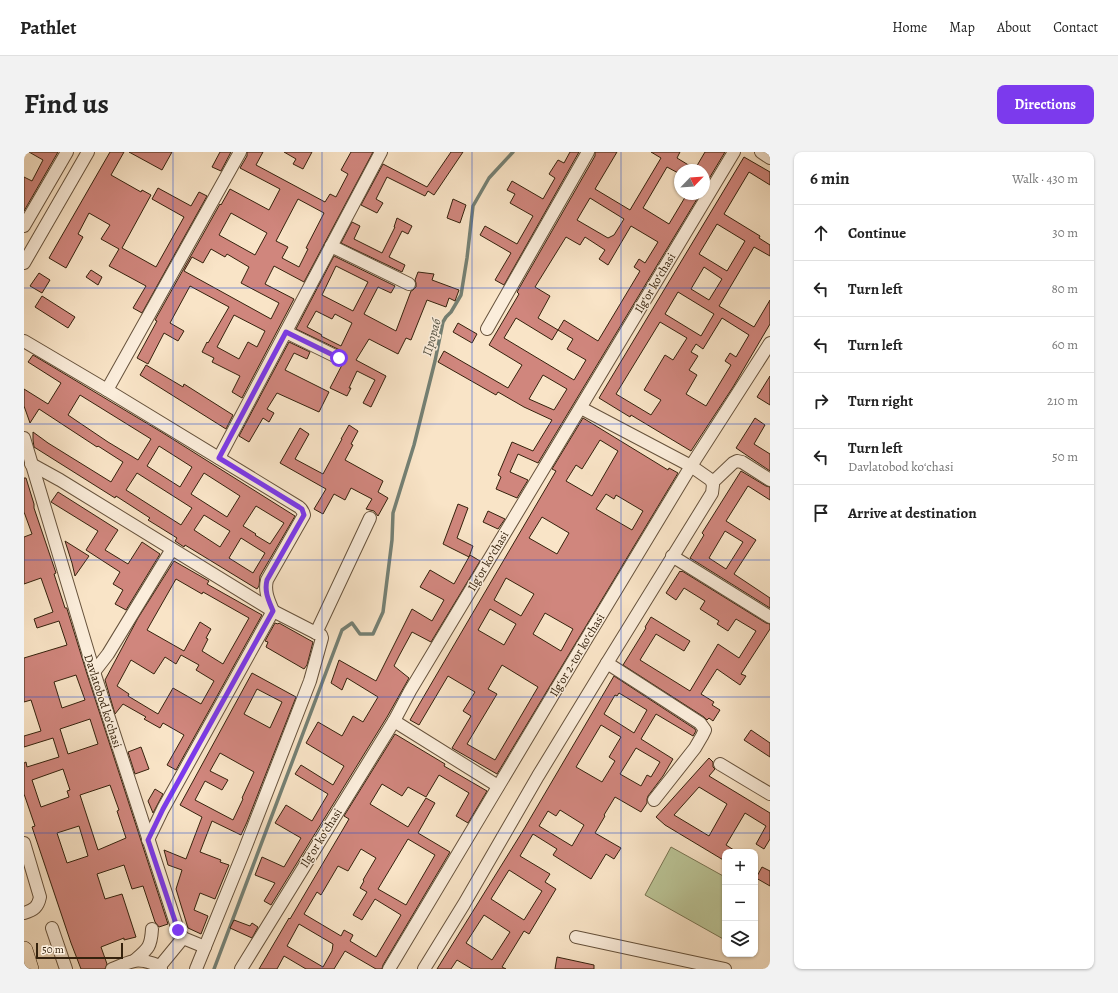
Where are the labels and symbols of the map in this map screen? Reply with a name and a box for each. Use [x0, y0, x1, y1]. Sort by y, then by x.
north arrow [674, 164, 710, 200]
street label: Ilgʻor koʻchasi [631, 250, 679, 316]
water label: Прораб [418, 315, 445, 358]
route start [330, 349, 348, 367]
street label: Ilgʻor koʻchasi [464, 528, 512, 594]
street label: Ilgʻor 2-tor koʻchasi [546, 610, 608, 700]
street label: Davlatobod koʻchasi [80, 652, 126, 750]
street label: Ilgʻor koʻchasi [296, 805, 346, 871]
route end [169, 921, 187, 939]
scale bar [36, 941, 123, 960]

